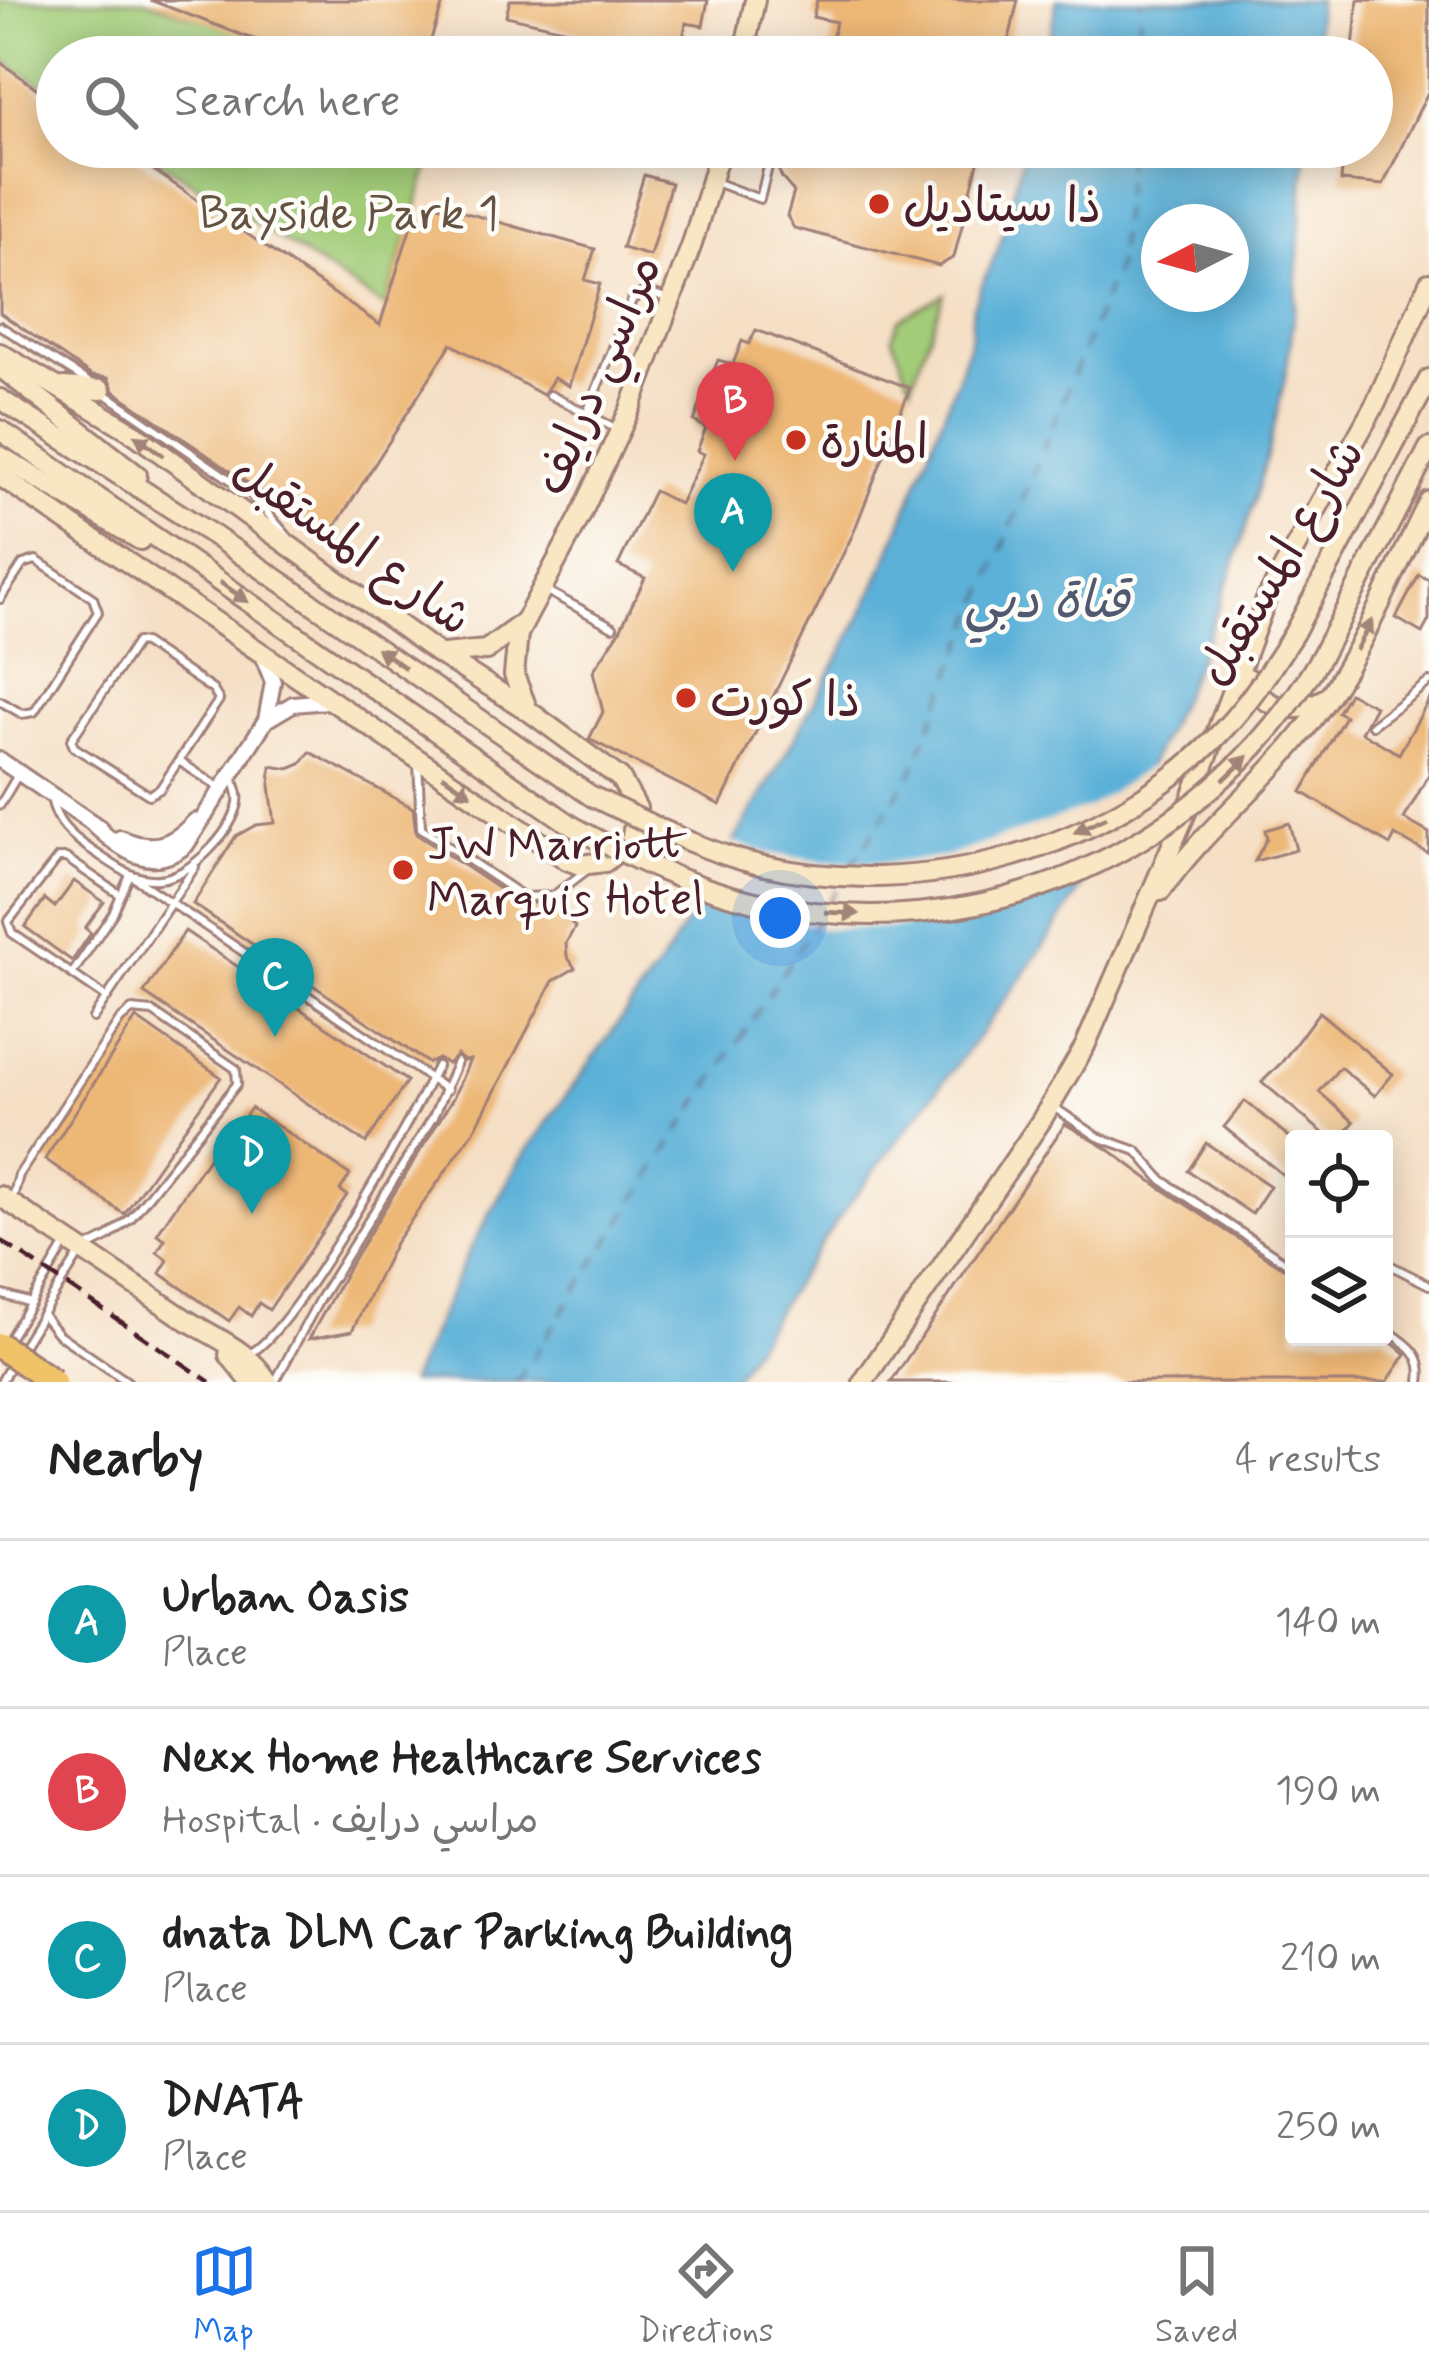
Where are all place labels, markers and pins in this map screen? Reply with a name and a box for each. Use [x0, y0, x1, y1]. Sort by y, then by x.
place label: ذا سيتاديل [903, 176, 1101, 239]
marker: ذا سيتاديل [866, 191, 892, 217]
pin: B [696, 362, 774, 461]
place label: المنارة [820, 412, 928, 475]
marker: المنارة [783, 427, 809, 453]
pin: A [694, 473, 772, 572]
place label: ذا كورت [710, 670, 861, 733]
marker: ذا كورت [673, 685, 699, 711]
place label: JW Marriott Marquis Hotel [427, 814, 704, 932]
marker: JW Marriott Marquis Hotel [390, 857, 416, 883]
pin: C [236, 938, 314, 1037]
pin: D [213, 1115, 291, 1214]

